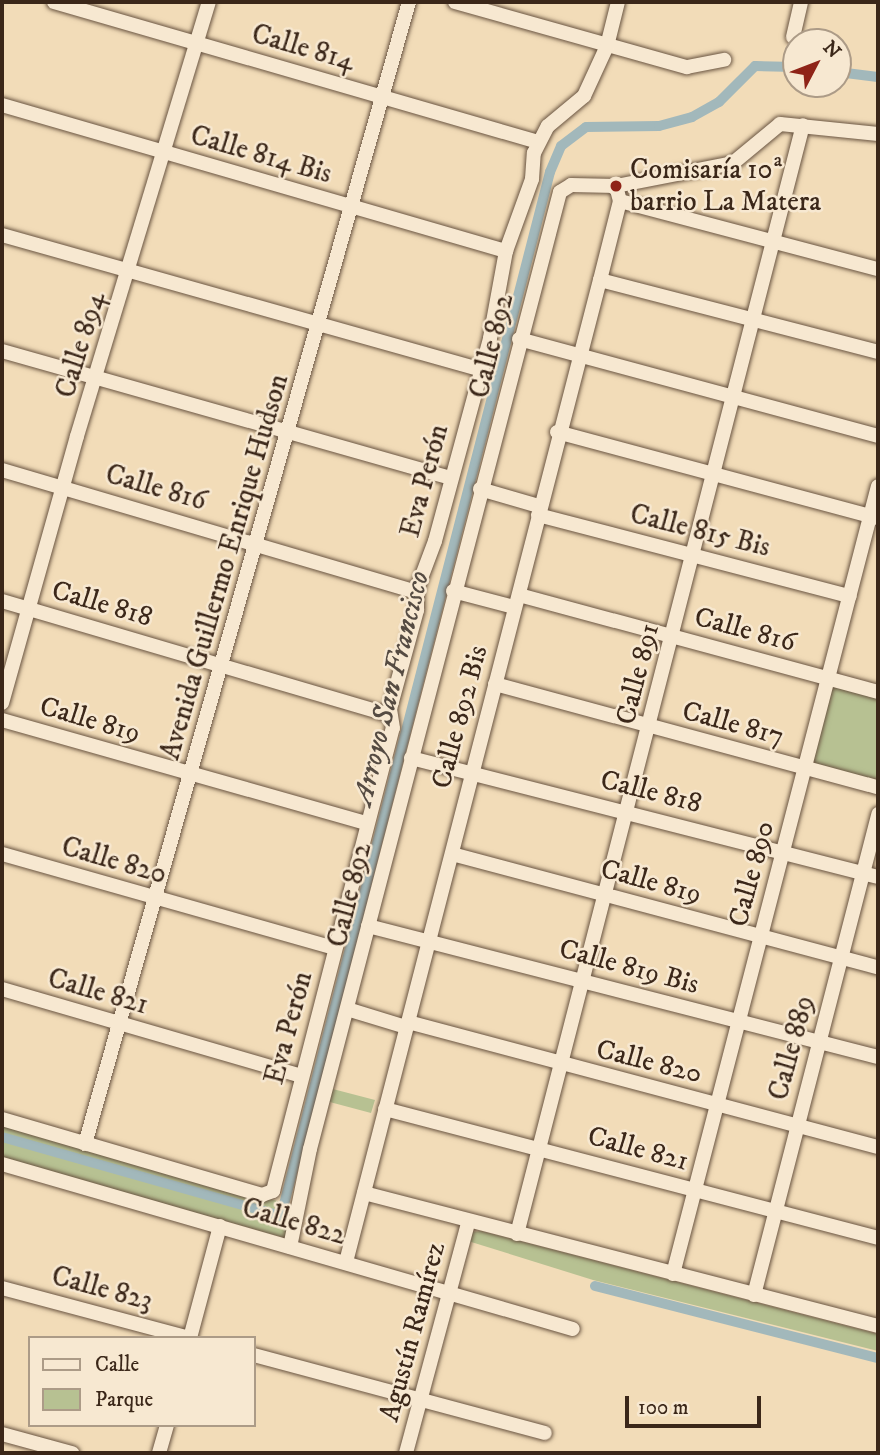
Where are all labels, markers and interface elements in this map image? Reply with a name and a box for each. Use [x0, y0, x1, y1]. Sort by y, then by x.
street label: Calle 814 [248, 17, 358, 79]
north arrow [782, 28, 852, 98]
text: N [818, 36, 845, 63]
street label: Calle 814 Bis [186, 119, 336, 191]
place label: Comisaría 10ª barrio La Matera [630, 153, 821, 219]
marker: Comisaría 10ª barrio La Matera [608, 178, 624, 194]
street label: Calle 894 [49, 288, 113, 402]
street label: Calle 892 [463, 290, 521, 402]
street label: Avenida Guillermo Enrique Hudson [154, 370, 296, 764]
street label: Eva Perón [394, 421, 456, 541]
street label: Calle 816 [102, 458, 210, 518]
street label: Calle 815 Bis [627, 497, 773, 565]
water label: Arroyo San Francisco [346, 567, 438, 809]
street label: Calle 818 [48, 574, 156, 634]
street label: Calle 816 [691, 600, 799, 660]
street label: Calle 891 [609, 620, 667, 728]
street label: Calle 892 Bis [425, 642, 495, 792]
street label: Calle 819 [36, 690, 144, 750]
street label: Calle 817 [678, 694, 788, 754]
street label: Calle 818 [597, 763, 705, 821]
street label: Calle 890 [722, 818, 782, 930]
street label: Calle 820 [58, 830, 170, 892]
street label: Calle 892 [321, 839, 379, 951]
street label: Calle 819 [597, 852, 705, 912]
street label: Calle 819 Bis [556, 932, 702, 1002]
street label: Calle 821 [44, 962, 152, 1022]
street label: Eva Perón [258, 968, 320, 1088]
street label: Calle 889 [762, 992, 822, 1104]
street label: Calle 820 [593, 1033, 705, 1091]
street label: Calle 821 [584, 1119, 692, 1179]
street label: Calle 822 [238, 1191, 350, 1253]
street label: Agustín Ramírez [373, 1239, 453, 1425]
street label: Calle 823 [48, 1259, 156, 1319]
legend [28, 1336, 256, 1427]
text: Calle [95, 1352, 139, 1378]
scale bar [628, 1382, 764, 1426]
text: Parque [95, 1387, 153, 1413]
text: 100 m [638, 1395, 689, 1421]

